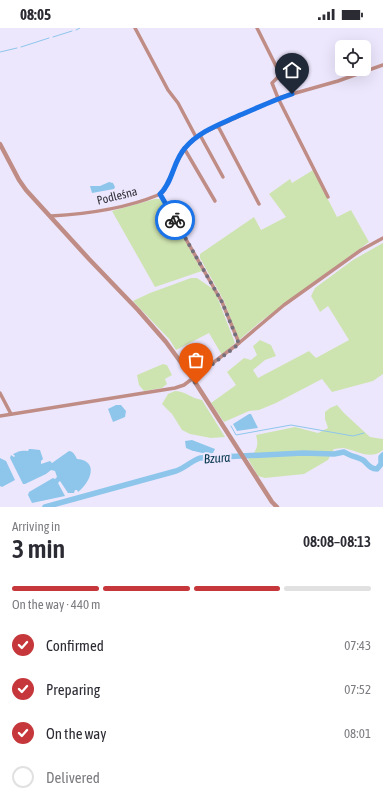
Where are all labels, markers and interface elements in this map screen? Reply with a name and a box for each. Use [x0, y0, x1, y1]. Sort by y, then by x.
text: 08:05 [20, 6, 51, 23]
map controls [335, 40, 371, 76]
button: locate [335, 40, 371, 76]
pin [275, 53, 309, 94]
icon: home [281, 59, 303, 81]
street label: Podleśna [95, 184, 139, 208]
courier [155, 200, 195, 240]
icon: bike [164, 209, 186, 231]
pin [179, 343, 213, 384]
icon: bag [185, 349, 207, 371]
water label: Bzura [203, 450, 231, 466]
text: Arriving in [12, 519, 60, 534]
text: 08:08–08:13 [303, 533, 371, 550]
text: 3 min [12, 534, 65, 564]
text: On the way · 440 m [12, 597, 100, 612]
icon: check [12, 634, 34, 656]
text: Confirmed [46, 637, 104, 654]
text: 07:43 [344, 638, 371, 653]
icon: check [12, 678, 34, 700]
text: Preparing [46, 681, 100, 698]
text: 07:52 [344, 682, 371, 697]
icon: check [12, 722, 34, 744]
text: On the way [46, 725, 107, 742]
text: 08:01 [344, 726, 371, 741]
text: Delivered [46, 769, 100, 786]

